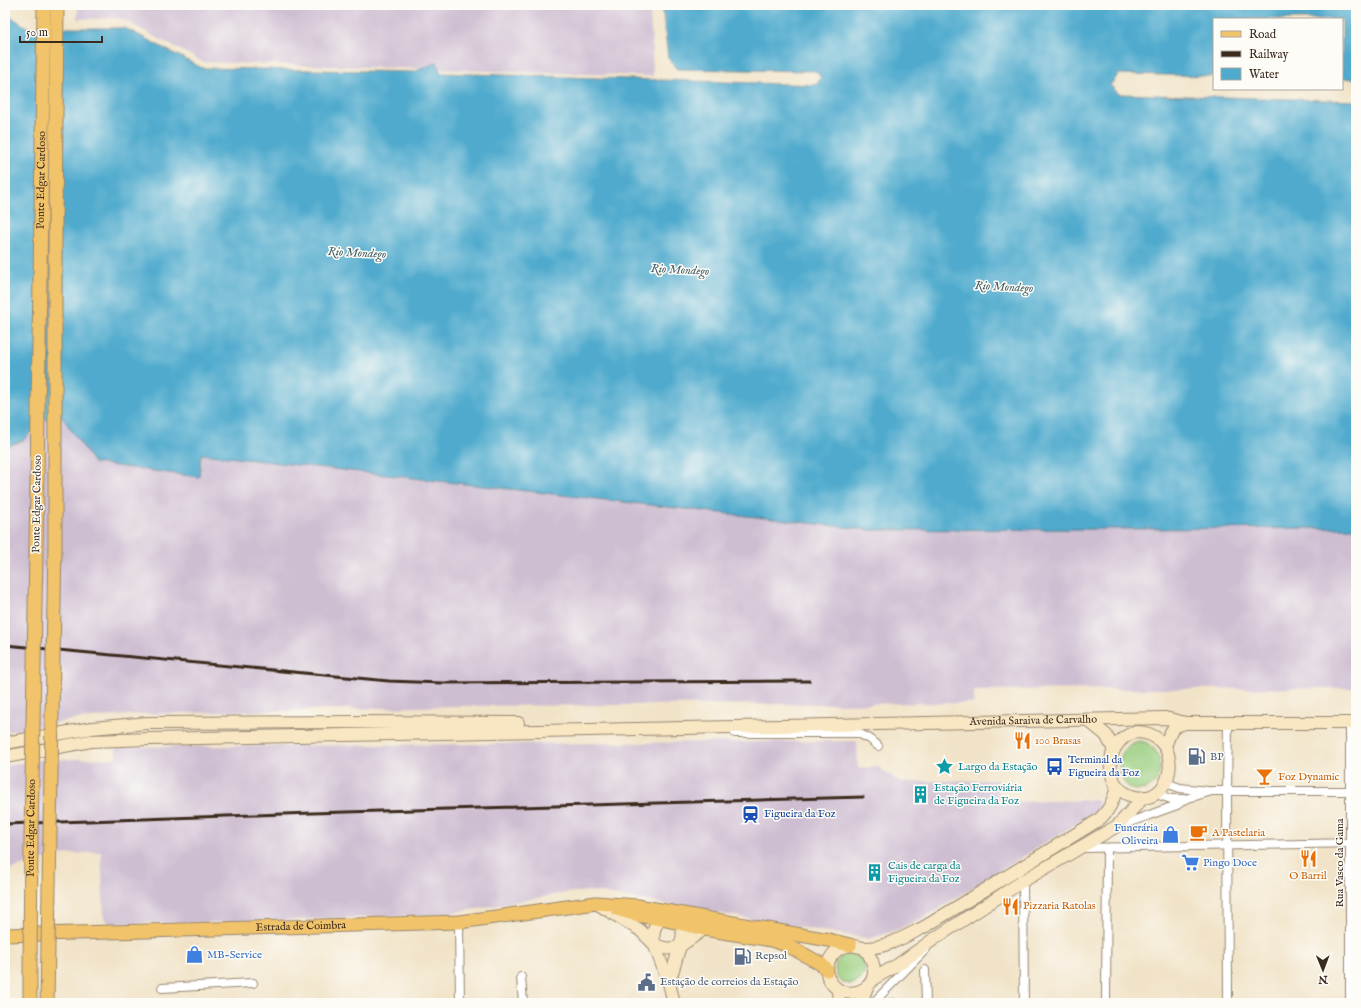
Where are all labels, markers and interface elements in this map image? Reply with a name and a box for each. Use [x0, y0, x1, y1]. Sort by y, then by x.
scale bar [20, 18, 102, 44]
legend [1213, 18, 1343, 90]
text: 50 m [26, 25, 48, 40]
text: Road [1249, 27, 1277, 42]
text: Railway [1249, 47, 1288, 62]
text: Water [1249, 67, 1280, 82]
street label: Ponte Edgar Cardoso [34, 131, 49, 229]
water label: Rio Mondego [327, 244, 387, 263]
water label: Rio Mondego [650, 261, 710, 280]
water label: Rio Mondego [974, 278, 1034, 297]
street label: Ponte Edgar Cardoso [29, 455, 45, 553]
street label: Avenida Saraiva de Carvalho [968, 712, 1097, 729]
restaurant icon: 100 Brasas [1012, 731, 1032, 751]
place label: 100 Brasas [1035, 734, 1081, 748]
fuel station icon: BP [1187, 747, 1207, 767]
place label: BP [1210, 750, 1224, 764]
place label: Terminal da Figueira da Foz [1068, 753, 1140, 780]
bus stop icon: Terminal da Figueira da Foz [1045, 756, 1065, 776]
place icon: Largo da Estação [935, 757, 955, 777]
place label: Largo da Estação [958, 760, 1037, 774]
bar icon: Foz Dynamic [1255, 767, 1275, 787]
place label: Foz Dynamic [1278, 770, 1340, 784]
street label: Ponte Edgar Cardoso [24, 779, 39, 877]
place label: Estação Ferroviária de Figueira da Foz [934, 781, 1022, 808]
building icon: Estação Ferroviária de Figueira da Foz [911, 784, 931, 804]
station icon: Figueira da Foz [741, 804, 761, 824]
place label: Figueira da Foz [764, 807, 836, 821]
street label: Rua Vasco da Gama [1333, 818, 1347, 908]
place label: Funerária Oliveira [1114, 821, 1158, 848]
cafe icon: A Pastelaria [1189, 823, 1209, 843]
shop icon: Funerária Oliveira [1161, 824, 1181, 844]
place label: A Pastelaria [1211, 826, 1265, 840]
restaurant icon: O Barril [1298, 848, 1318, 868]
supermarket icon: Pingo Doce [1180, 853, 1200, 873]
place label: Pingo Doce [1203, 856, 1257, 870]
place label: Cais de carga da Figueira da Foz [888, 859, 961, 886]
building icon: Cais de carga da Figueira da Foz [865, 862, 885, 882]
place label: O Barril [1289, 869, 1327, 883]
restaurant icon: Pizzaria Ratolas [1000, 896, 1020, 916]
place label: Pizzaria Ratolas [1023, 899, 1096, 913]
street label: Estrada de Coimbra [256, 918, 346, 935]
shop icon: MB-Service [184, 945, 204, 965]
fuel station icon: Repsol [732, 946, 752, 966]
place label: MB-Service [207, 948, 262, 962]
place label: Repsol [755, 949, 787, 963]
north arrow [1303, 950, 1343, 990]
public building icon: Estação de correios da Estação [637, 972, 657, 992]
text: N [1318, 972, 1329, 986]
place label: Estação de correios da Estação [660, 975, 798, 989]

